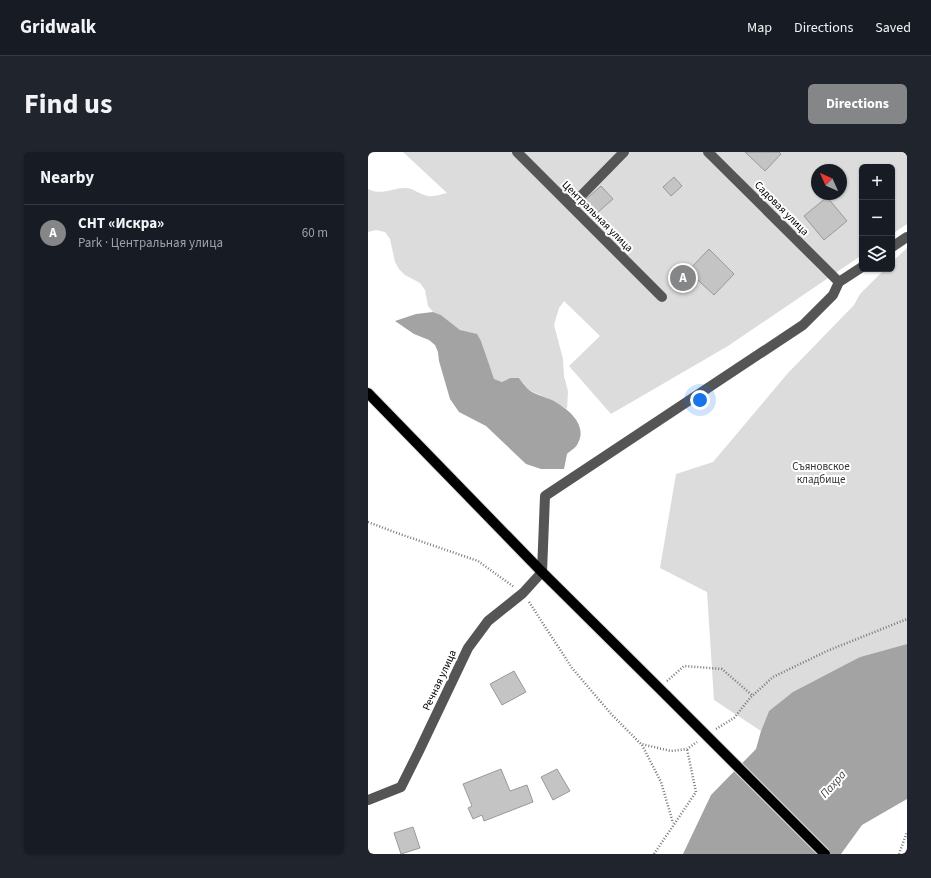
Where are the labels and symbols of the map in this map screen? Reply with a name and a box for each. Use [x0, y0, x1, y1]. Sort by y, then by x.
north arrow [811, 164, 847, 200]
street label: Центральная улица [559, 177, 637, 255]
street label: Садовая улица [751, 178, 812, 239]
pin: A [670, 263, 696, 293]
your location [690, 390, 710, 410]
park label: Съяновское кладбище [792, 459, 850, 487]
street label: Речная улица [419, 647, 460, 713]
water label: Пахра [816, 766, 851, 802]

